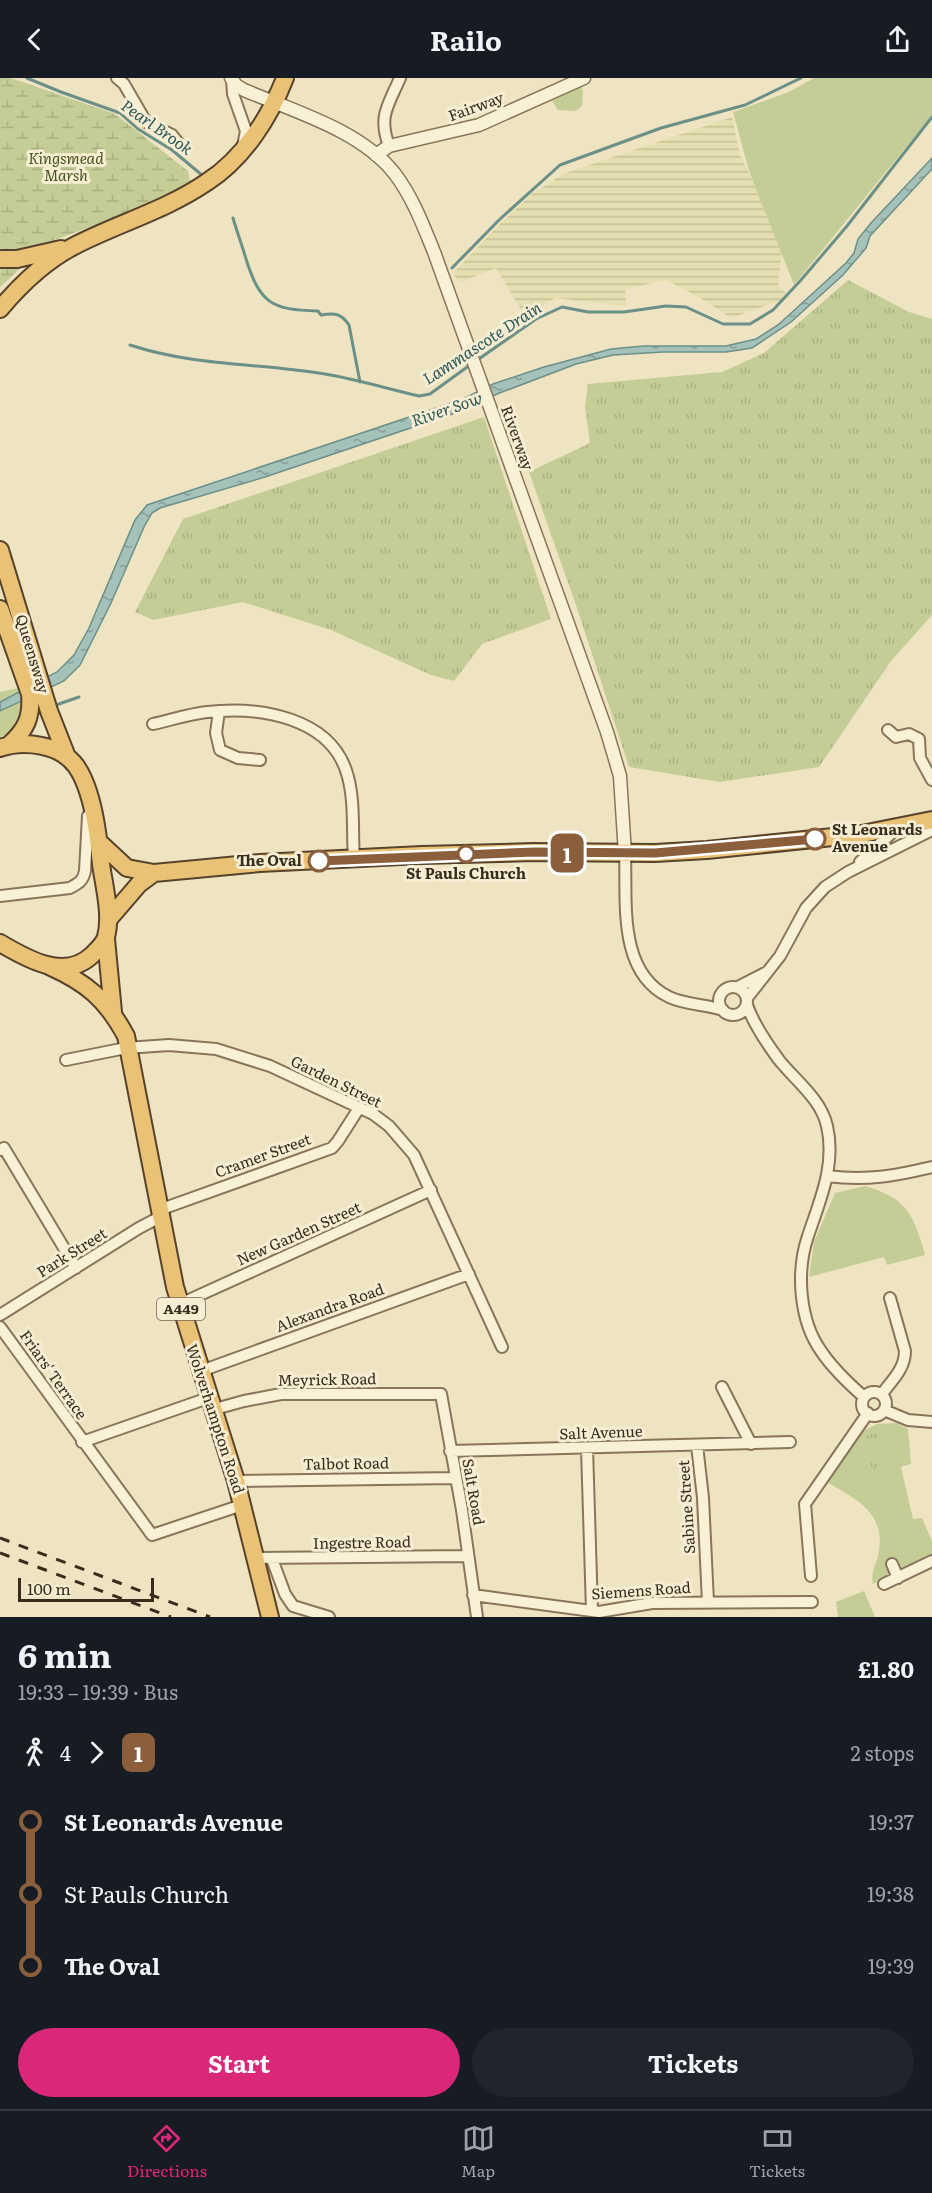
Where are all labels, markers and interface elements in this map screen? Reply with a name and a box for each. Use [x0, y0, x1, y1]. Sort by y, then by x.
text: Railo [430, 19, 502, 59]
icon: back [18, 23, 51, 56]
icon: share [881, 23, 914, 56]
street label: Fairway [445, 85, 507, 126]
water label: Pearl Brook [117, 93, 198, 160]
park label: Kingsmead Marsh [28, 146, 104, 186]
water label: Lammascote Drain [417, 295, 546, 390]
water label: River Sow [408, 385, 485, 431]
street label: Riverway [496, 402, 541, 473]
street label: Queensway [11, 611, 56, 696]
place label: St Leonards Avenue [832, 817, 923, 857]
marker: St Leonards Avenue [804, 828, 826, 850]
line badge: 1 [548, 834, 586, 872]
text: 1 [563, 838, 571, 869]
marker: St Pauls Church [457, 845, 475, 863]
place label: The Oval [237, 848, 303, 871]
marker: The Oval [308, 850, 330, 872]
place label: St Pauls Church [406, 861, 526, 884]
street label: Garden Street [287, 1049, 386, 1113]
street label: Cramer Street [211, 1127, 314, 1183]
street label: New Garden Street [233, 1195, 364, 1270]
street label: Park Street [32, 1221, 111, 1282]
street label: Alexandra Road [272, 1276, 387, 1337]
road number: A449 [157, 1298, 205, 1320]
street label: Friars' Terrace [15, 1325, 94, 1424]
street label: Wolverhampton Road [181, 1341, 252, 1496]
street label: Meyrick Road [277, 1366, 377, 1391]
street label: Salt Avenue [559, 1419, 643, 1444]
street label: Talbot Road [303, 1450, 389, 1475]
street label: Salt Road [457, 1457, 492, 1527]
street label: Sabine Street [671, 1459, 700, 1555]
street label: Ingestre Road [313, 1529, 411, 1554]
scale bar [18, 1575, 154, 1602]
street label: Siemens Road [590, 1575, 691, 1604]
text: 100 m [27, 1576, 71, 1600]
text: 6 min [18, 1629, 112, 1678]
text: £1.80 [858, 1652, 914, 1685]
text: 19:33 – 19:39 · Bus [18, 1676, 178, 1706]
icon: walk [18, 1736, 51, 1769]
icon: forward [80, 1736, 113, 1769]
text: 4 [60, 1737, 71, 1767]
text: 1 [134, 1737, 143, 1768]
text: 2 stops [850, 1737, 914, 1767]
text: St Leonards Avenue [64, 1805, 283, 1838]
text: 19:37 [869, 1806, 914, 1836]
text: St Pauls Church [64, 1877, 229, 1910]
text: 19:38 [867, 1878, 914, 1908]
text: The Oval [64, 1949, 160, 1982]
text: 19:39 [868, 1950, 914, 1980]
button: Start [18, 2028, 460, 2097]
button: Tickets [472, 2028, 914, 2097]
tab: Directions [127, 2122, 207, 2182]
tab: Map [461, 2122, 495, 2182]
tab: Tickets [749, 2122, 805, 2182]

